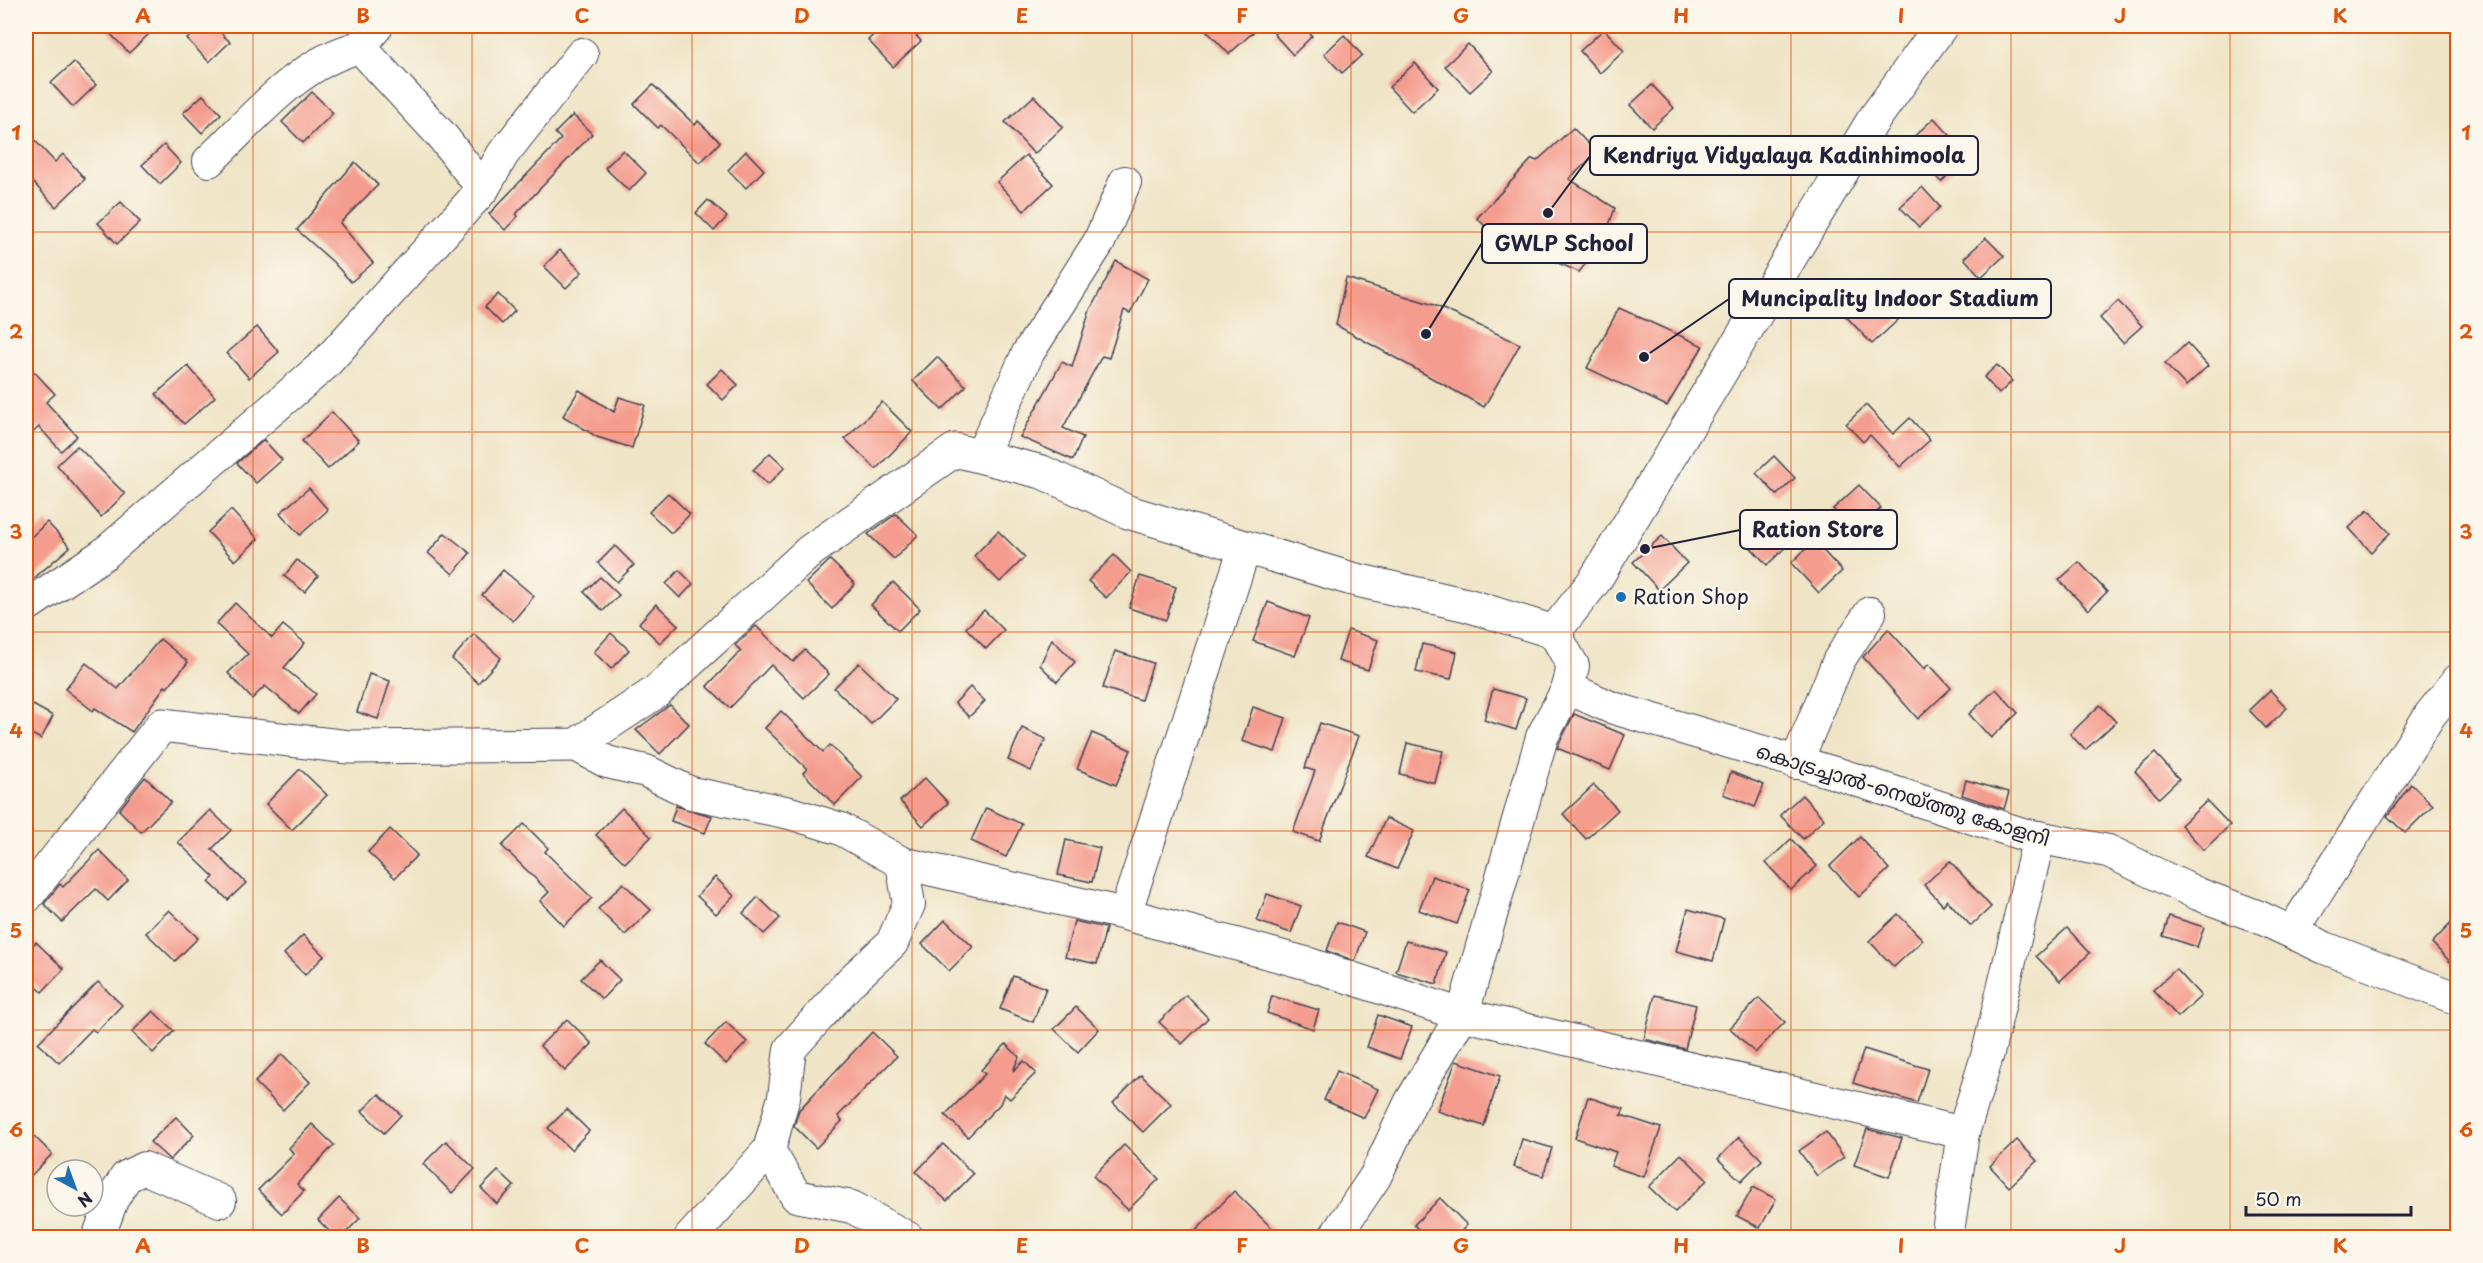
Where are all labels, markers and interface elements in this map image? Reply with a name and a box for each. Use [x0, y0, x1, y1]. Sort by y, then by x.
text: A [135, 0, 151, 30]
text: B [356, 0, 370, 30]
text: C [574, 0, 590, 30]
text: D [794, 0, 810, 30]
text: E [1016, 0, 1028, 30]
text: F [1236, 0, 1248, 30]
text: G [1453, 0, 1469, 30]
text: H [1673, 0, 1689, 30]
text: I [1898, 0, 1904, 30]
text: J [2114, 0, 2126, 30]
text: K [2333, 0, 2348, 30]
text: 1 [11, 117, 21, 147]
text: 1 [2461, 117, 2471, 147]
callout: Kendriya Vidyalaya Kadinhimoola [1590, 136, 1978, 175]
text: Kendriya Vidyalaya Kadinhimoola [1603, 138, 1965, 170]
callout: GWLP School [1482, 224, 1647, 263]
text: GWLP School [1494, 226, 1634, 258]
callout: Muncipality Indoor Stadium [1729, 279, 2051, 318]
text: Muncipality Indoor Stadium [1741, 281, 2039, 313]
text: 2 [9, 316, 23, 346]
text: 2 [2459, 316, 2473, 346]
callout: Ration Store [1740, 510, 1897, 549]
text: Ration Store [1752, 512, 1884, 544]
text: 3 [9, 516, 23, 546]
text: 3 [2459, 516, 2473, 546]
place label: Ration Shop [1633, 581, 1749, 611]
marker: Ration Shop [1614, 590, 1628, 604]
text: 4 [9, 715, 23, 745]
text: 4 [2459, 715, 2473, 745]
street label: കൊട്രച്ചാൽ-നെയ്ത്തു കോളനി [1753, 735, 2054, 853]
text: 5 [10, 915, 22, 945]
text: 5 [2460, 915, 2472, 945]
text: 6 [9, 1114, 23, 1144]
text: 6 [2459, 1114, 2473, 1144]
north arrow [45, 1158, 105, 1218]
scale bar [2246, 1179, 2411, 1217]
text: 50 m [2255, 1185, 2302, 1212]
text: N [73, 1187, 98, 1213]
text: A [135, 1230, 151, 1260]
text: B [356, 1230, 370, 1260]
text: C [574, 1230, 590, 1260]
text: D [794, 1230, 810, 1260]
text: E [1016, 1230, 1028, 1260]
text: F [1236, 1230, 1248, 1260]
text: G [1453, 1230, 1469, 1260]
text: H [1673, 1230, 1689, 1260]
text: I [1898, 1230, 1904, 1260]
text: J [2114, 1230, 2126, 1260]
text: K [2333, 1230, 2348, 1260]

